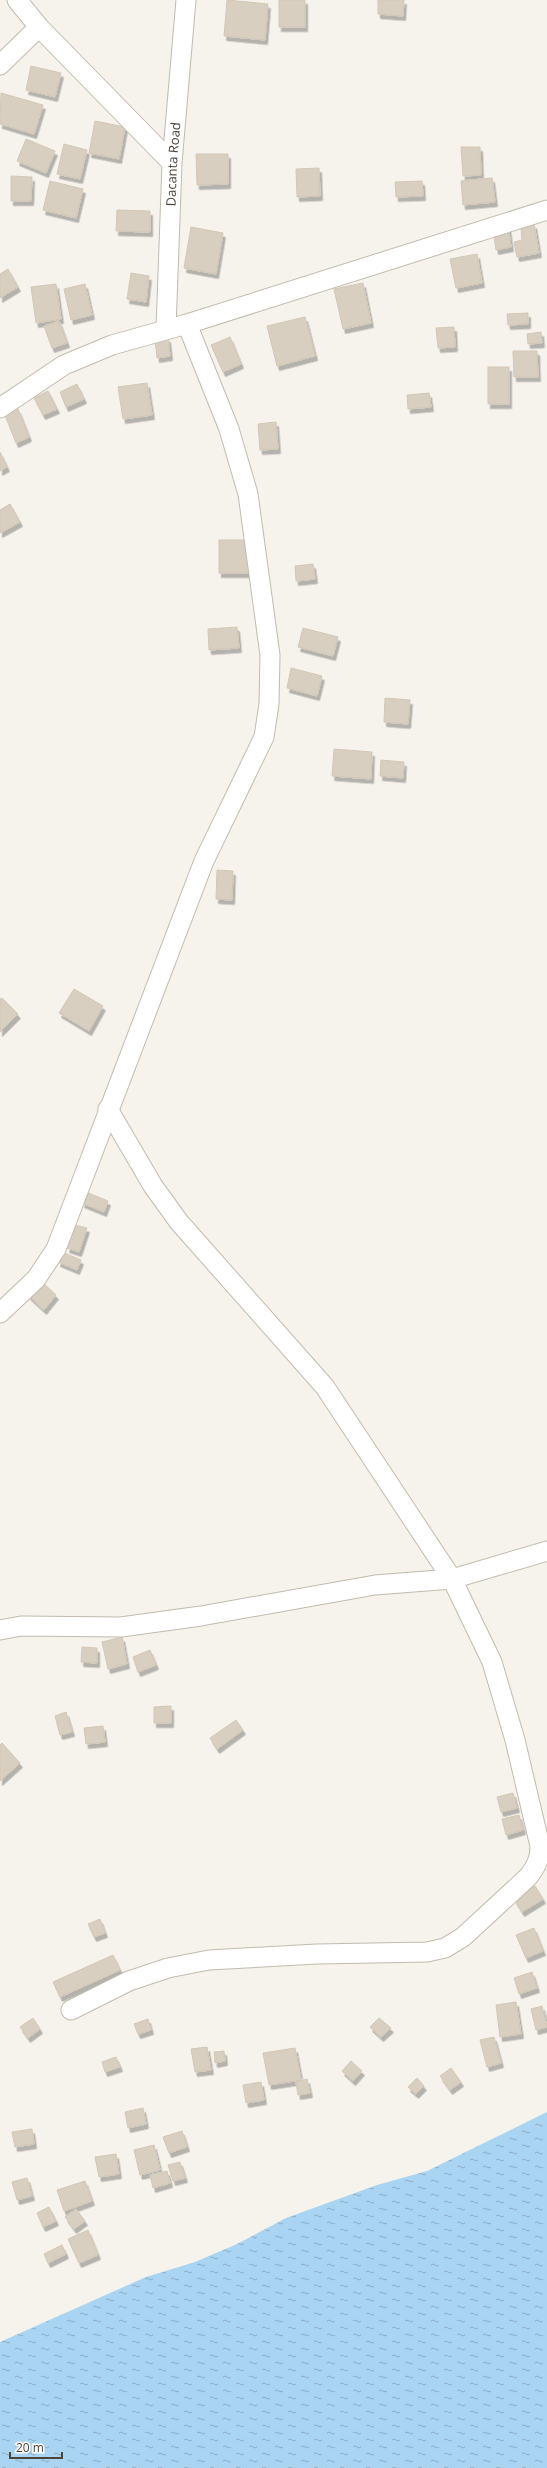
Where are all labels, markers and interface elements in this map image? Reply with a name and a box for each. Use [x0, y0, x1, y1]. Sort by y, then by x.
street label: Dacanta Road [161, 121, 184, 207]
scale bar [10, 2434, 62, 2460]
text: 20 m [16, 2439, 44, 2456]

